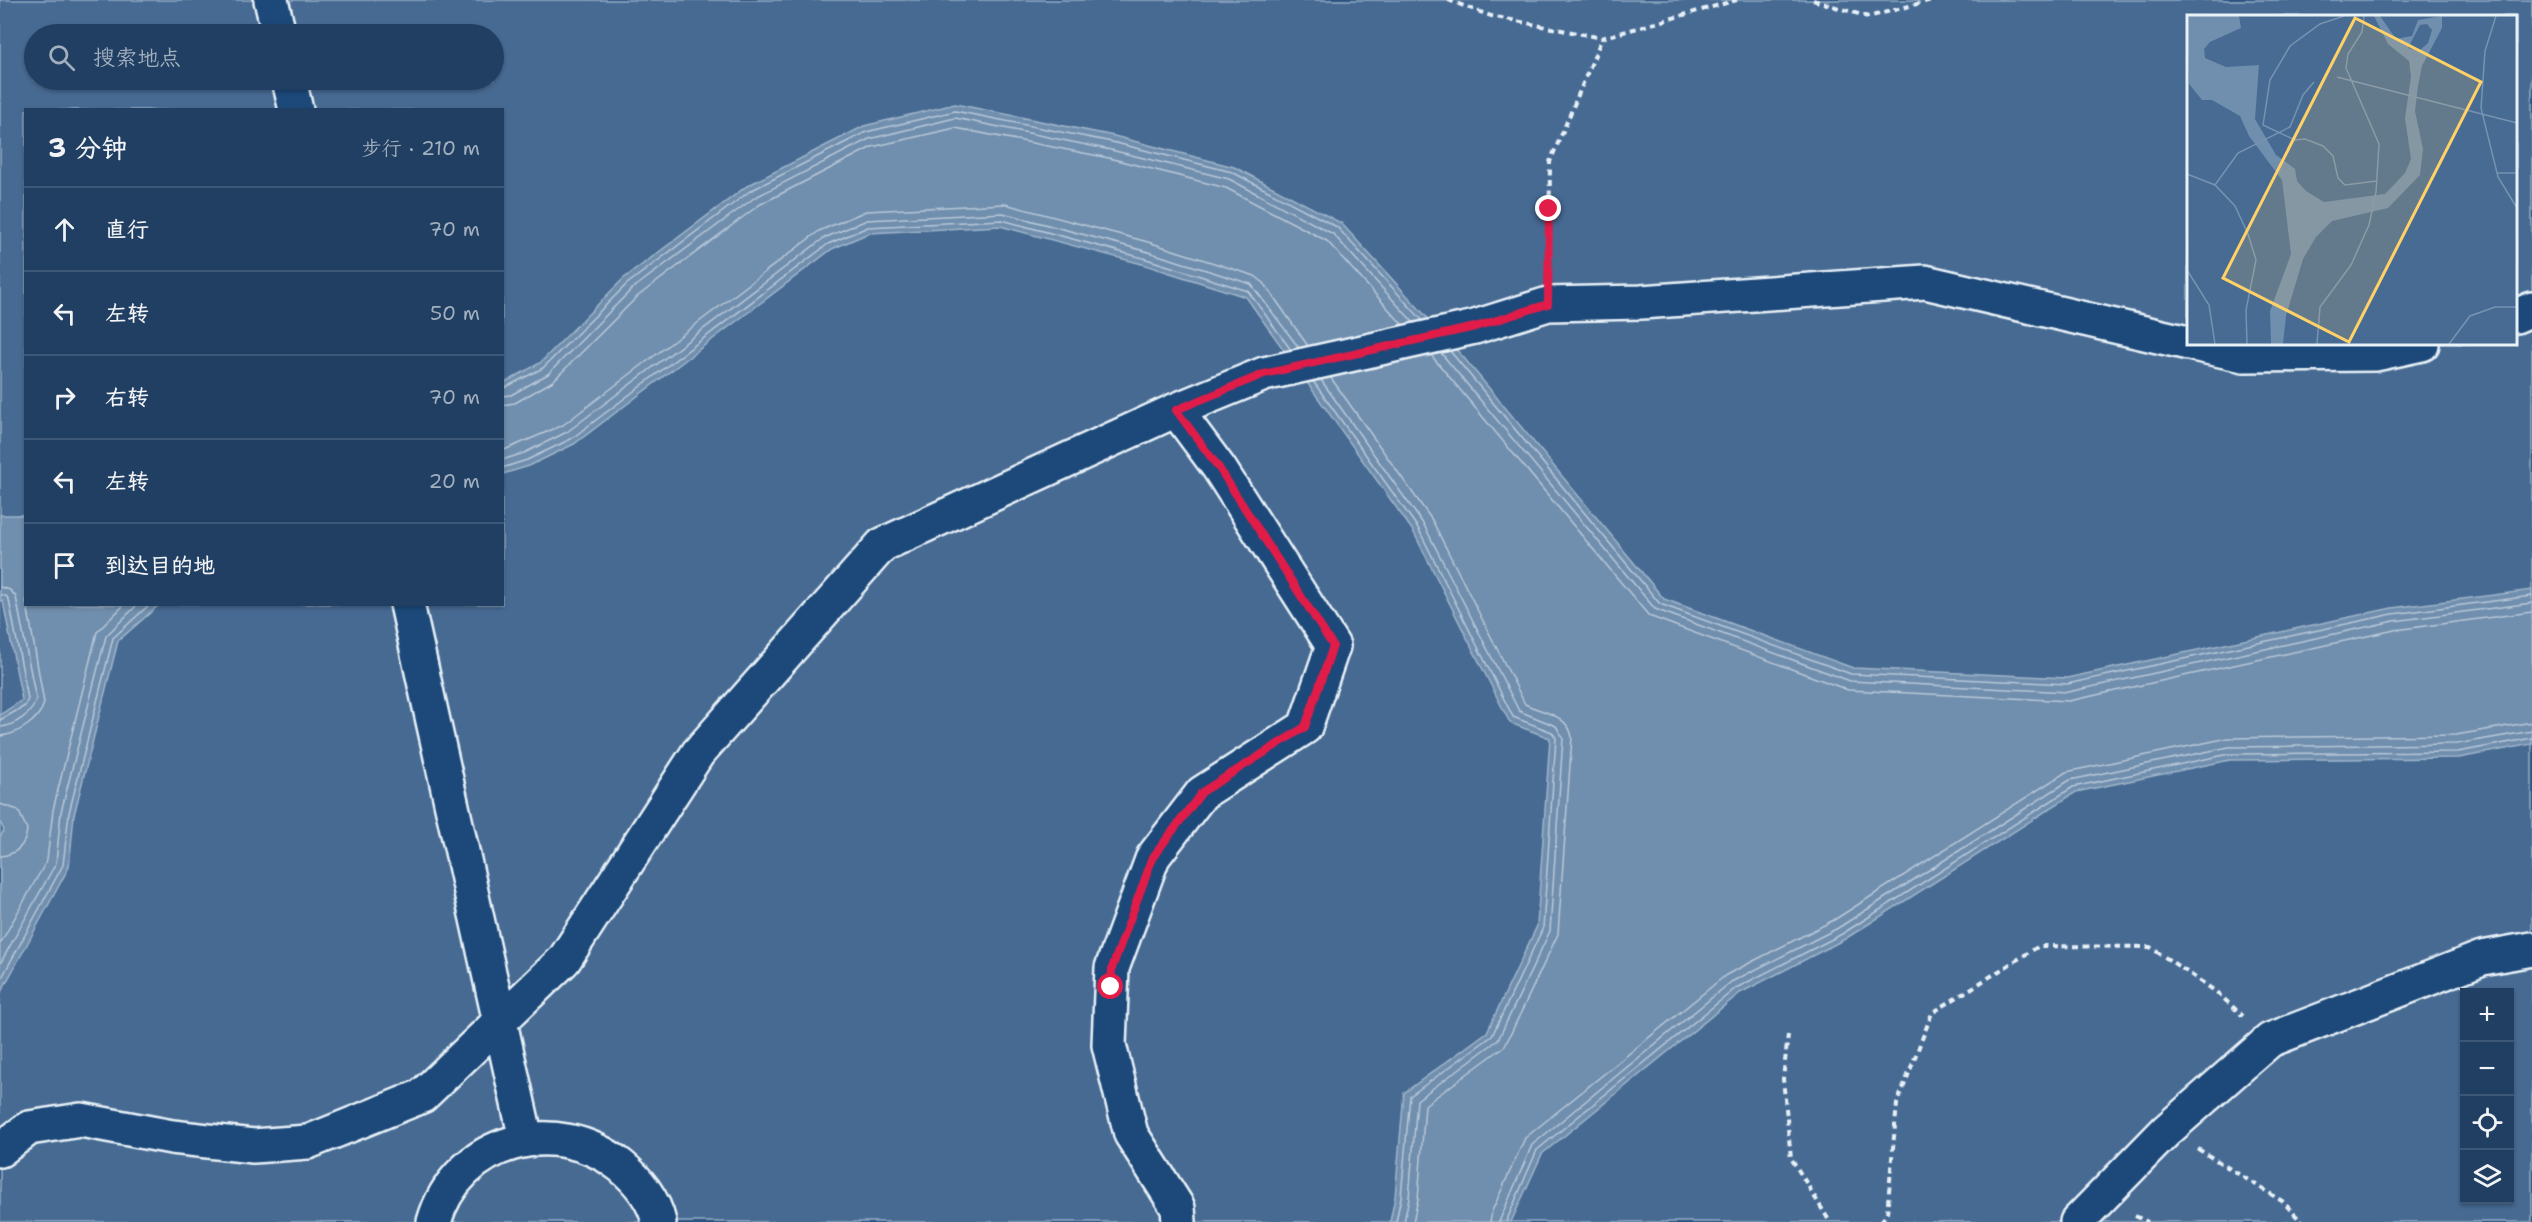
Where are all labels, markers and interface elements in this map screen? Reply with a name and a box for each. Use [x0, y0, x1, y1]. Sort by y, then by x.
inset map [2187, 15, 2517, 345]
search box [24, 24, 504, 90]
icon: search [45, 41, 78, 74]
text: 搜索地点 [93, 43, 181, 72]
text: 3 分钟 [48, 130, 127, 165]
text: 步行 · 210 m [362, 135, 480, 161]
route end [1535, 195, 1561, 221]
icon: ahead [48, 213, 81, 246]
text: 直行 [105, 215, 149, 244]
text: 70 m [428, 216, 480, 242]
icon: left [48, 297, 81, 330]
text: 左转 [105, 299, 149, 328]
text: 50 m [430, 300, 480, 326]
icon: right [48, 381, 81, 414]
text: 右转 [105, 383, 149, 412]
text: 70 m [428, 384, 480, 410]
icon: left [48, 465, 81, 498]
text: 左转 [105, 467, 149, 496]
text: 20 m [429, 468, 480, 494]
icon: arrive [48, 549, 81, 582]
text: 到达目的地 [105, 551, 215, 580]
route start [1097, 973, 1123, 999]
map controls [2460, 988, 2514, 1204]
button: + [2460, 988, 2514, 1042]
button: − [2460, 1042, 2514, 1096]
button: locate [2460, 1096, 2514, 1150]
button: layers [2460, 1150, 2514, 1204]

